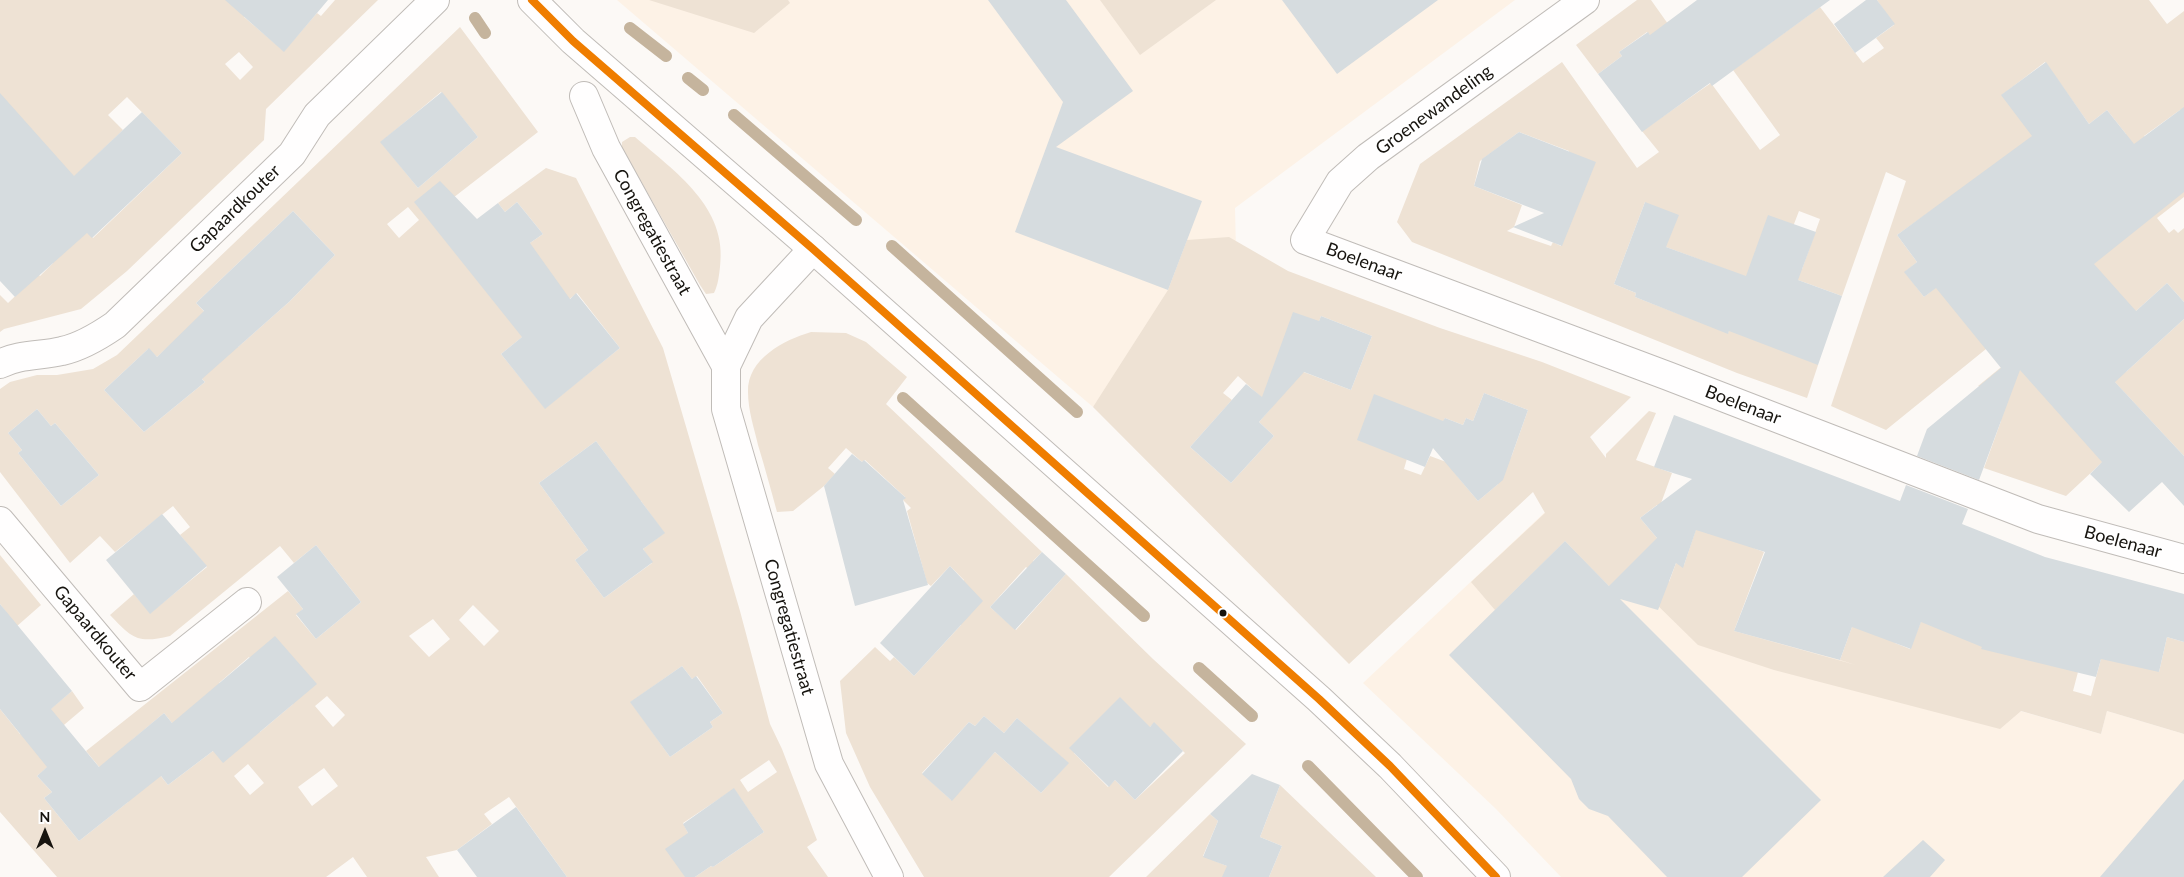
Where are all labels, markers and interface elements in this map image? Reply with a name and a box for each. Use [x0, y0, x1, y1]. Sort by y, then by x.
street label: Groenewandeling [1371, 60, 1497, 160]
street label: Gapaardkouter [185, 160, 285, 258]
street label: Congregatiestraat [608, 165, 696, 299]
street label: Boelenaar [1323, 238, 1405, 286]
street label: Boelenaar [1702, 381, 1784, 429]
street label: Boelenaar [2082, 521, 2164, 563]
street label: Congregatiestraat [759, 556, 819, 698]
street label: Gapaardkouter [49, 581, 141, 685]
unlabelled marker [1218, 608, 1228, 618]
north arrow [20, 807, 70, 857]
text: N [40, 808, 50, 825]

